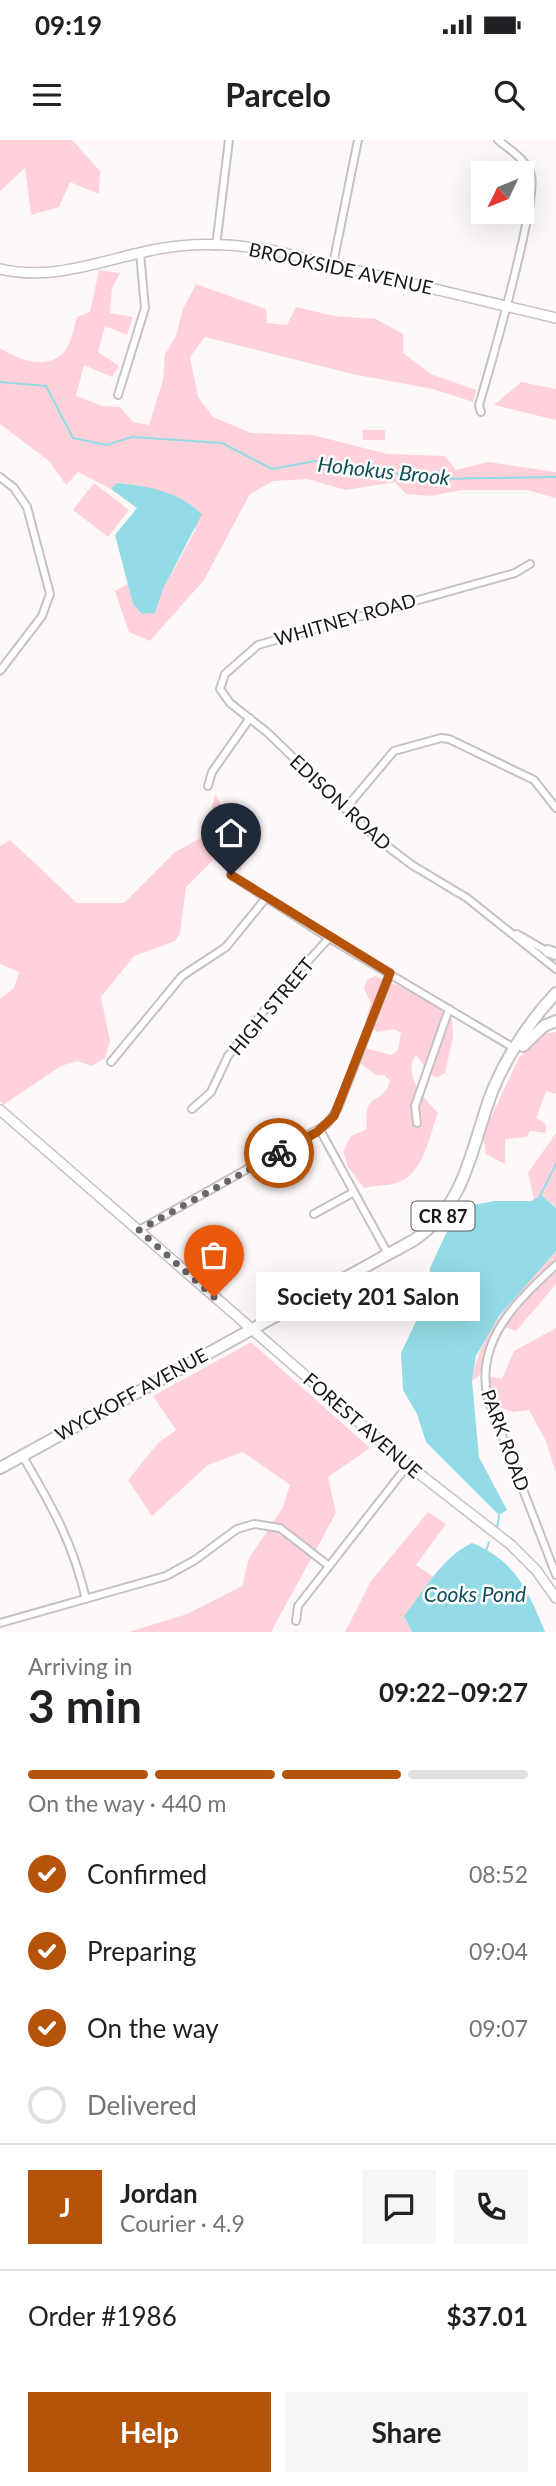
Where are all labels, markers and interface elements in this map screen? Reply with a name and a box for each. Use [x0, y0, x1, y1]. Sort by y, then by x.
text: 09:19 [35, 9, 102, 41]
text: Parcelo [225, 75, 331, 114]
icon: menu [28, 76, 66, 114]
icon: search [490, 76, 528, 114]
north arrow [471, 161, 534, 224]
map controls [471, 161, 534, 224]
street label: BROOKSIDE AVENUE [247, 237, 435, 299]
water label: Hohokus Brook [317, 451, 452, 489]
street label: WHITNEY ROAD [272, 588, 418, 650]
street label: EDISON ROAD [286, 749, 396, 855]
pin [201, 803, 261, 875]
icon: home [212, 814, 250, 852]
street label: HIGH STREET [224, 953, 318, 1059]
courier [244, 1118, 314, 1188]
icon: bike [260, 1134, 298, 1172]
road number: CR 87 [412, 1202, 474, 1231]
pin [184, 1225, 244, 1297]
icon: bag [195, 1236, 233, 1274]
callout: Society 201 Salon [256, 1272, 480, 1322]
text: Society 201 Salon [277, 1282, 459, 1310]
street label: WYCKOFF AVENUE [51, 1343, 211, 1445]
street label: FOREST AVENUE [299, 1367, 427, 1483]
street label: PARK ROAD [477, 1386, 535, 1494]
water label: Cooks Pond [424, 1581, 526, 1606]
text: Arriving in [28, 1652, 132, 1680]
text: 09:22–09:27 [379, 1676, 528, 1708]
text: 3 min [28, 1678, 142, 1733]
text: On the way · 440 m [28, 1789, 227, 1817]
icon: check [28, 1855, 66, 1893]
text: Confirmed [87, 1858, 207, 1890]
text: 08:52 [469, 1860, 528, 1888]
icon: check [28, 1932, 66, 1970]
text: Preparing [87, 1935, 196, 1967]
text: 09:04 [469, 1937, 528, 1965]
icon: check [28, 2009, 66, 2047]
text: On the way [87, 2012, 219, 2044]
text: 09:07 [469, 2014, 528, 2042]
text: Delivered [87, 2089, 197, 2121]
button: chat [362, 2170, 436, 2244]
button: phone [454, 2170, 528, 2244]
text: Jordan [120, 2177, 198, 2209]
text: J [59, 2191, 71, 2223]
text: Courier · 4.9 [120, 2209, 245, 2237]
text: Order #1986 [28, 2300, 177, 2332]
text: $37.01 [446, 2300, 528, 2332]
button: Help [28, 2392, 271, 2472]
button: Share [285, 2392, 528, 2472]

